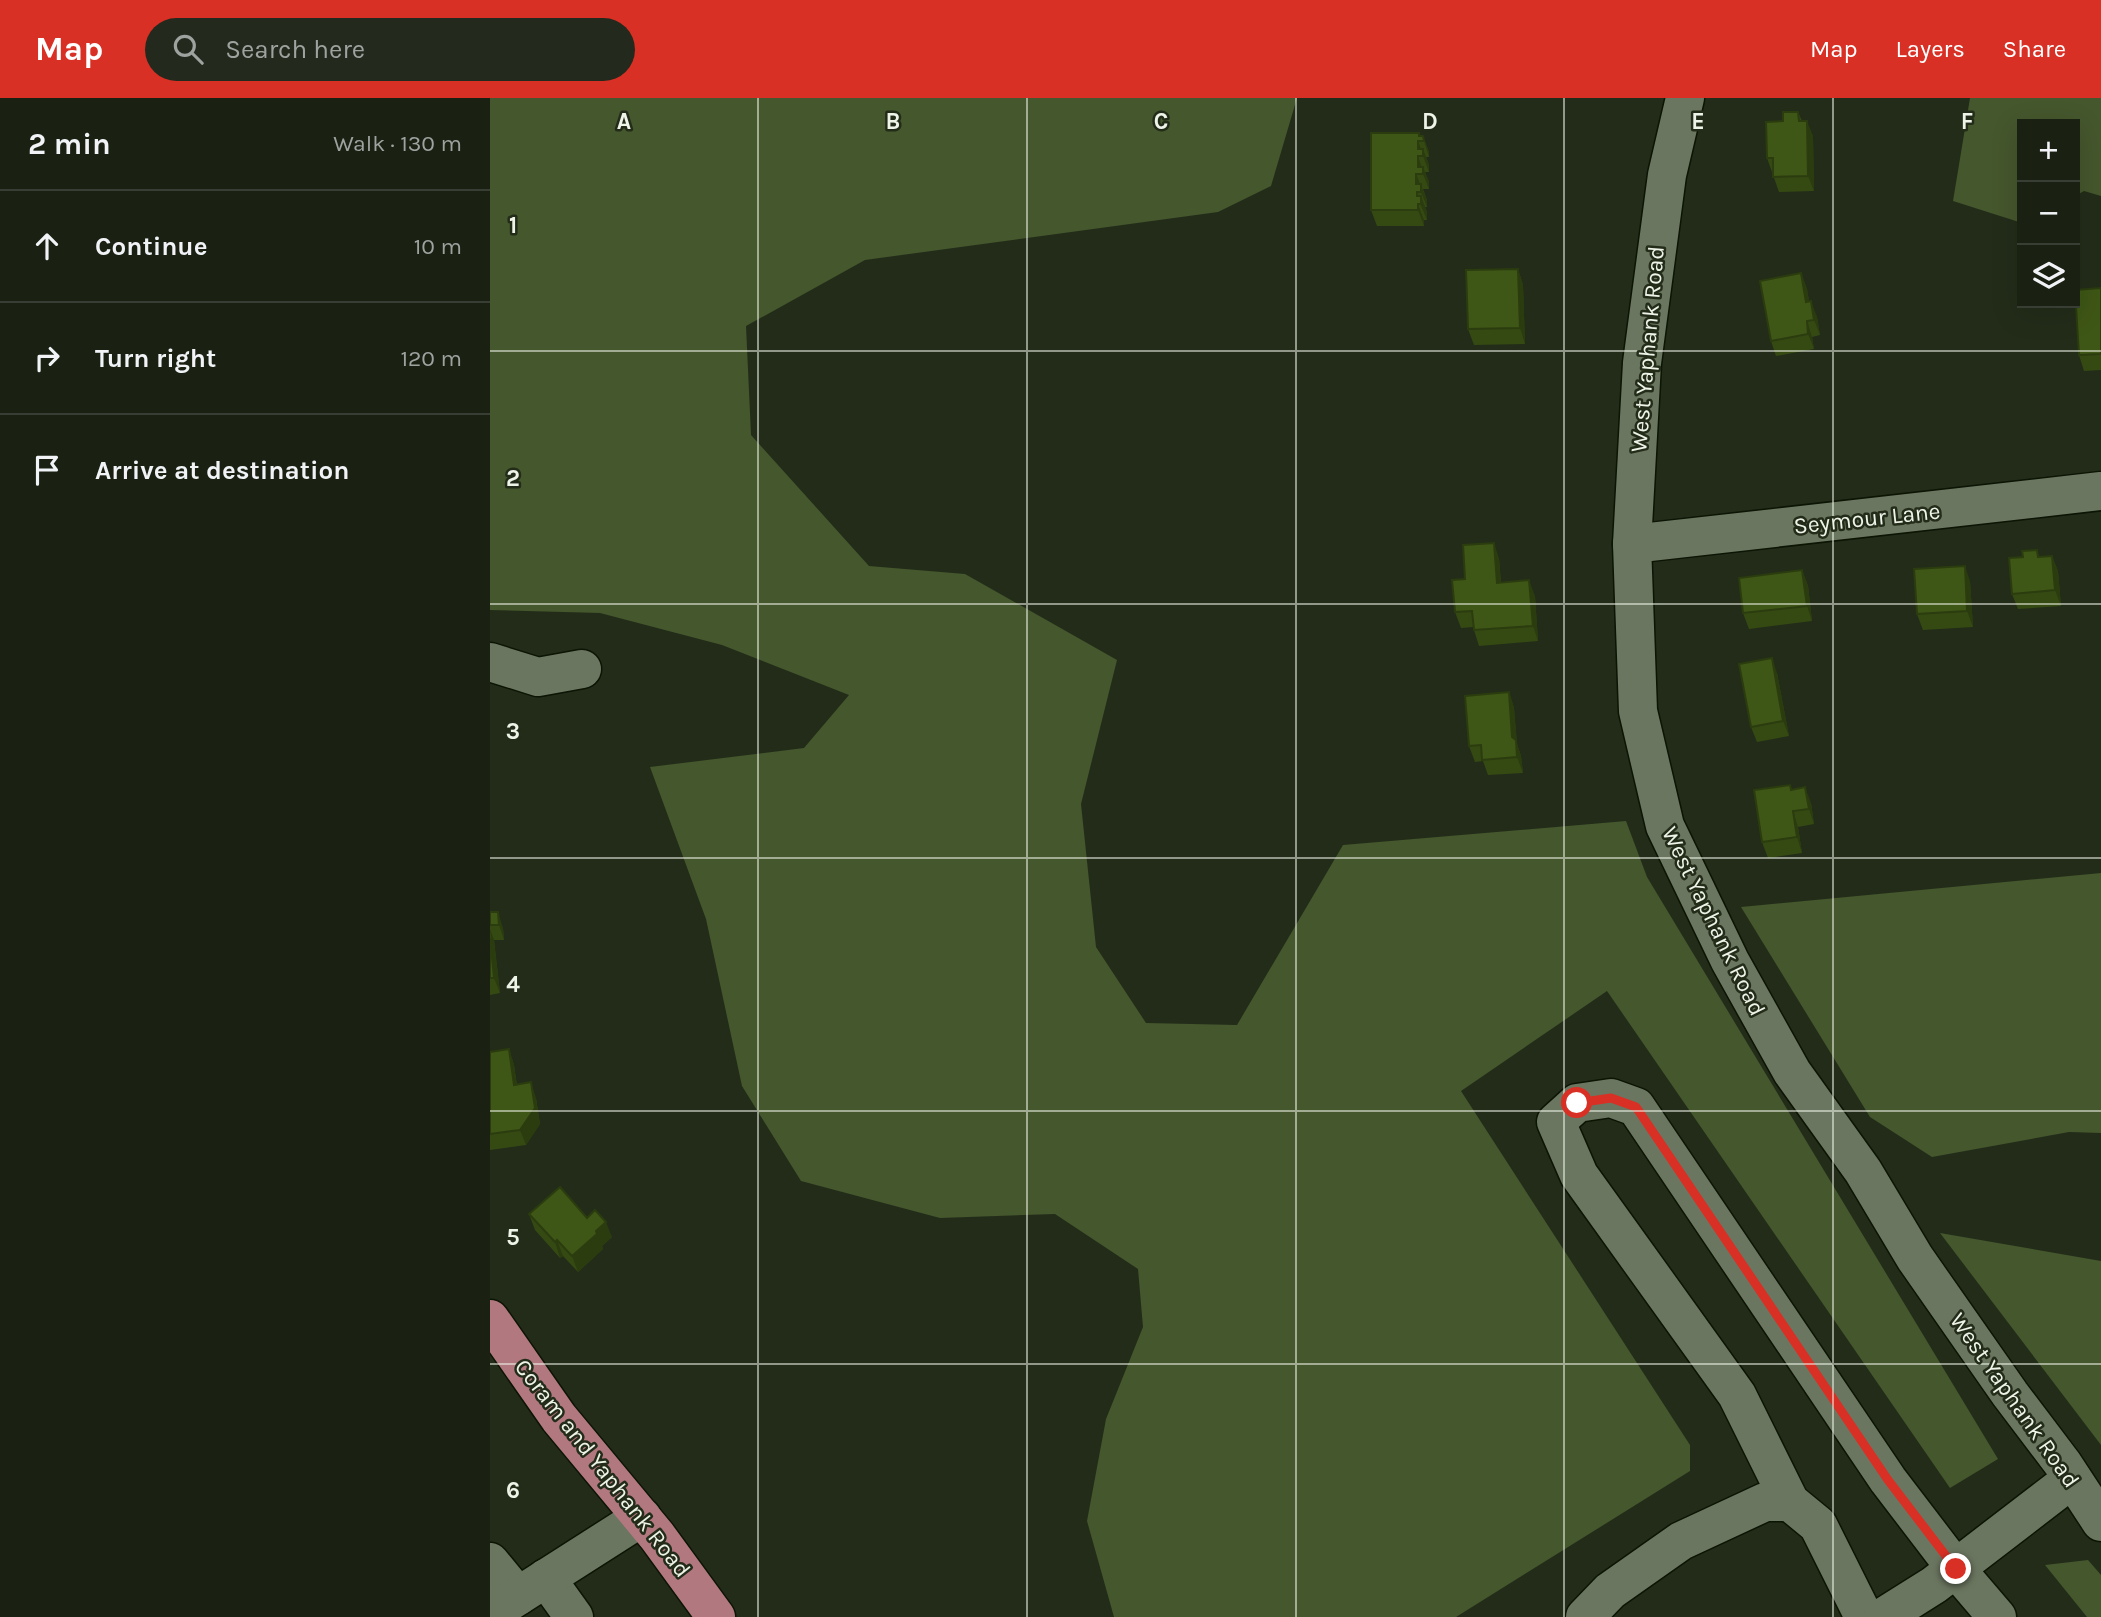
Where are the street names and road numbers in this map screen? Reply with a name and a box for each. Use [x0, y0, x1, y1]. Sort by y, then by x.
street label: West Yaphank Road [1625, 245, 1670, 453]
street label: Seymour Lane [1792, 497, 1942, 540]
street label: West Yaphank Road [1656, 822, 1771, 1020]
street label: West Yaphank Road [1944, 1308, 2085, 1493]
street label: Coram and Yaphank Road [509, 1354, 696, 1583]

